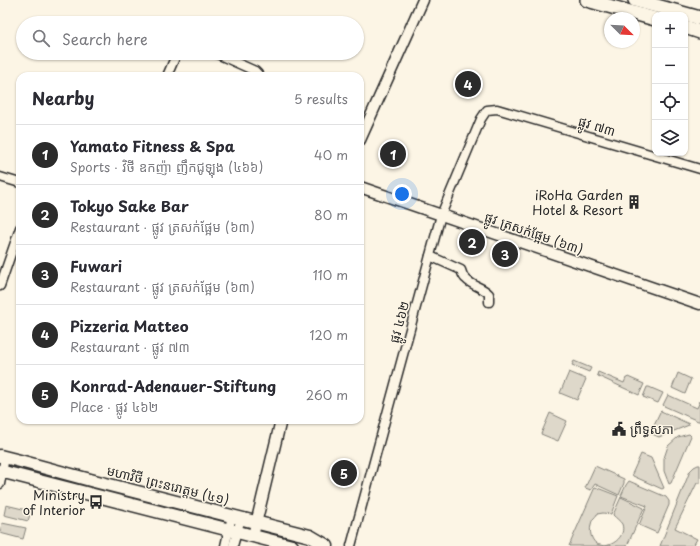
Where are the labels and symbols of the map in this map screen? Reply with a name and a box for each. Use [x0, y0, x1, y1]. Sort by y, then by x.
north arrow [604, 12, 640, 48]
pin: 4 [455, 69, 481, 99]
street label: ផ្លូវ ៧៣ [575, 111, 618, 143]
pin: 1 [380, 139, 406, 169]
your location [392, 184, 412, 204]
place label: iRoHa Garden Hotel & Resort [532, 185, 623, 219]
building icon: iRoHa Garden Hotel & Resort [626, 194, 642, 210]
street label: ផ្លូវ ត្រសក់ផ្អែម (៦៣) [481, 207, 586, 261]
pin: 2 [459, 227, 485, 257]
pin: 3 [492, 239, 518, 269]
street label: ផ្លូវ ៤៦២ [384, 299, 416, 346]
place label: ព្រឹទ្ធសភា [630, 419, 674, 438]
public building icon: ព្រឹទ្ធសភា [611, 421, 627, 437]
pin: 5 [331, 458, 357, 488]
street label: មហាវិថី ព្រះនរោត្តម (៤១) [105, 460, 231, 509]
place label: Ministry of Interior [23, 485, 85, 519]
bus stop icon: Ministry of Interior [88, 494, 104, 510]

